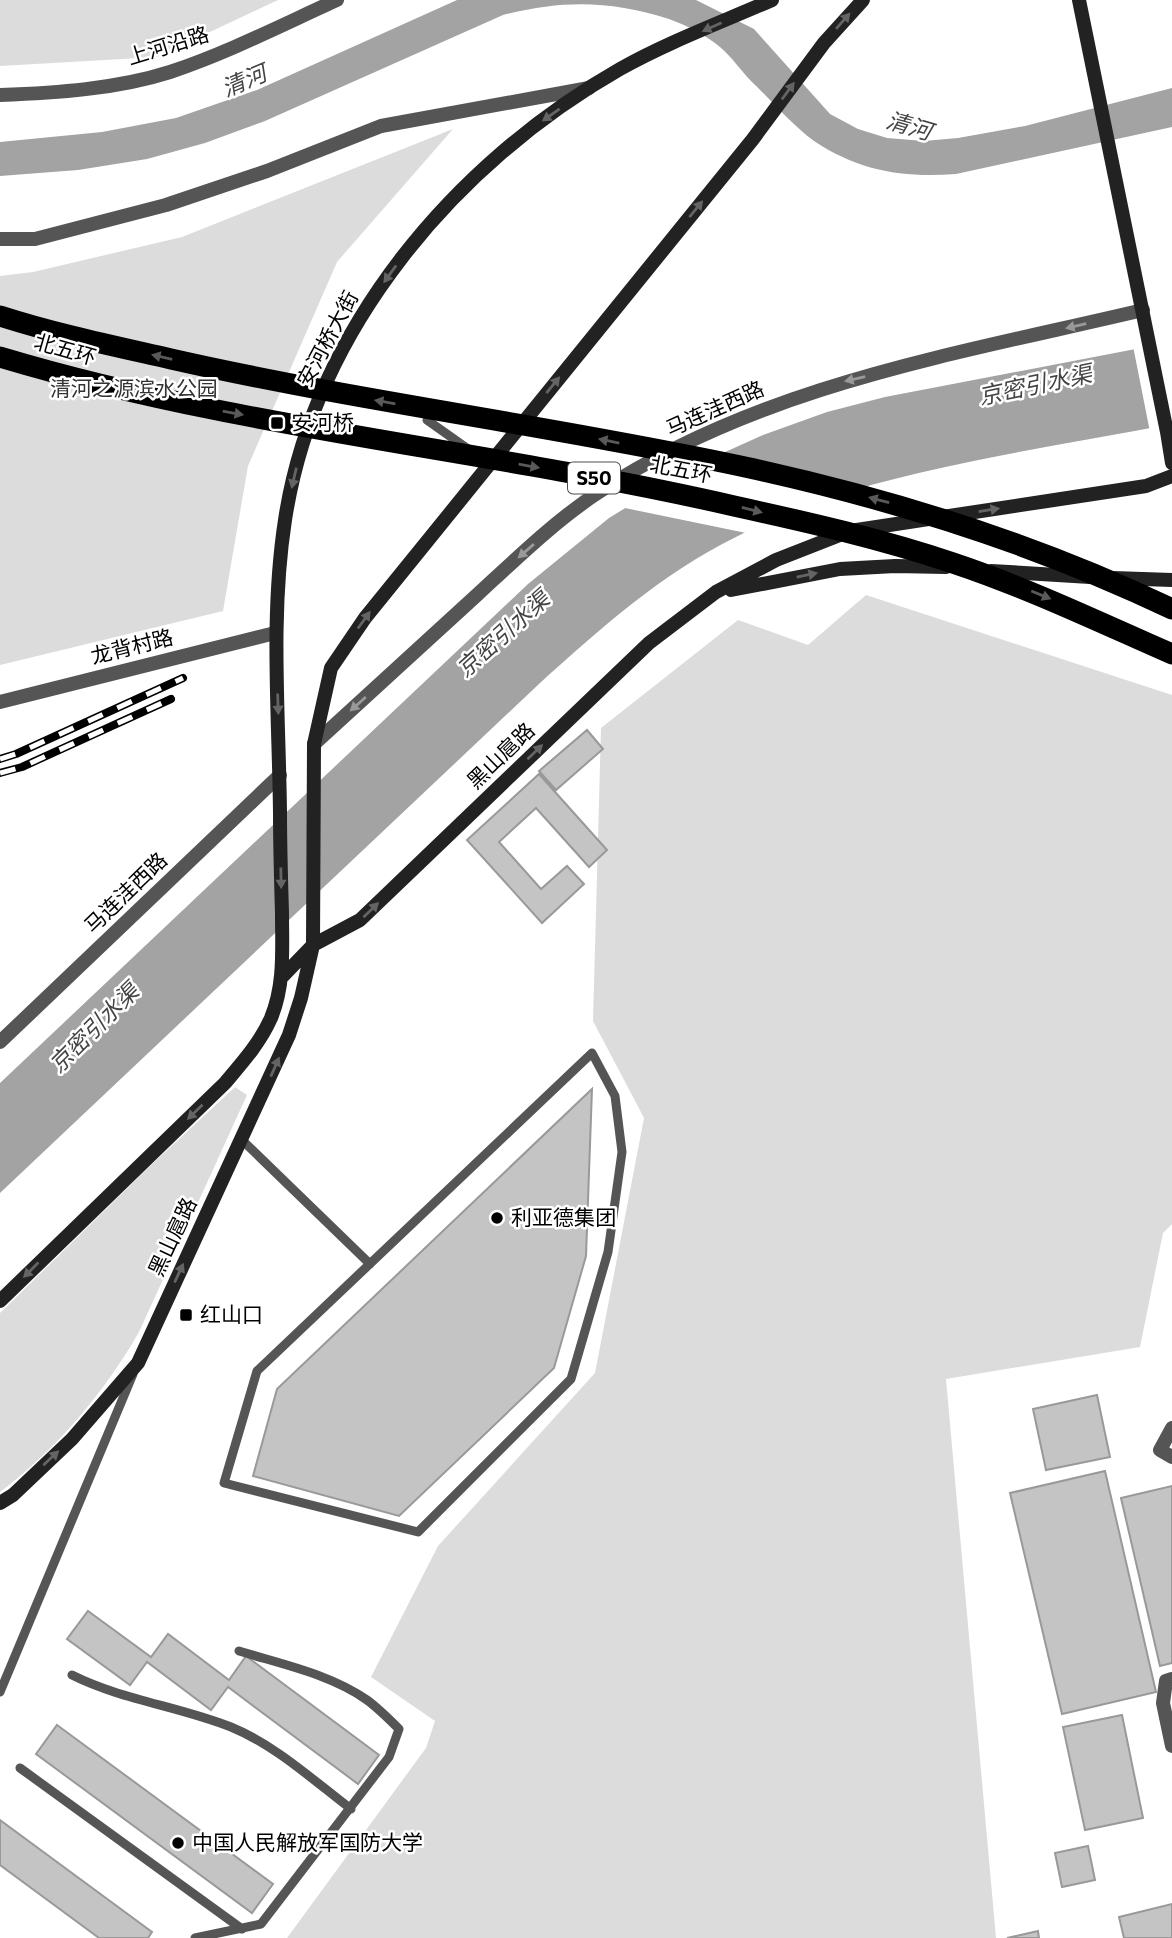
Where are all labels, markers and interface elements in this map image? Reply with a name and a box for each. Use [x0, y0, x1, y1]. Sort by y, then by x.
one-way arrow [835, 12, 850, 29]
street label: 上河沿路 [124, 20, 211, 69]
one-way arrow [701, 22, 722, 33]
water label: 清河 [217, 57, 274, 102]
one-way arrow [781, 82, 795, 100]
water label: 清河 [883, 105, 939, 146]
one-way arrow [542, 108, 560, 122]
one-way arrow [689, 200, 704, 218]
one-way arrow [383, 264, 397, 283]
street label: 安河桥大街 [291, 286, 362, 391]
one-way arrow [1065, 321, 1087, 332]
street label: 北五环 [32, 328, 99, 369]
one-way arrow [151, 351, 173, 362]
water label: 京密引水渠 [976, 358, 1097, 410]
one-way arrow [844, 374, 866, 385]
park label: 清河之源滨水公园 [50, 375, 218, 400]
street label: 马连洼西路 [661, 375, 767, 440]
one-way arrow [545, 377, 560, 394]
one-way arrow [374, 396, 396, 407]
one-way arrow [222, 407, 244, 418]
place label: 安河桥 [291, 409, 354, 434]
marker: 安河桥 [269, 415, 285, 431]
one-way arrow [598, 435, 620, 446]
street label: 北五环 [648, 450, 715, 487]
one-way arrow [518, 460, 540, 471]
road number: S50 [568, 463, 620, 494]
one-way arrow [288, 467, 299, 489]
one-way arrow [868, 494, 890, 505]
one-way arrow [978, 504, 1000, 515]
one-way arrow [742, 505, 764, 516]
one-way arrow [517, 543, 535, 559]
one-way arrow [796, 569, 818, 580]
water label: 京密引水渠 [450, 582, 557, 682]
one-way arrow [1030, 590, 1051, 601]
one-way arrow [357, 610, 371, 629]
street label: 龙背村路 [88, 623, 175, 668]
one-way arrow [272, 693, 283, 715]
one-way arrow [350, 695, 367, 711]
street label: 黑山扈路 [461, 717, 539, 793]
one-way arrow [526, 745, 543, 761]
street label: 马连洼西路 [79, 846, 171, 937]
one-way arrow [275, 867, 287, 889]
one-way arrow [362, 902, 379, 918]
water label: 京密引水渠 [43, 975, 146, 1078]
one-way arrow [269, 1057, 281, 1077]
one-way arrow [187, 1104, 204, 1120]
street label: 黑山扈路 [143, 1193, 201, 1280]
place label: 利亚德集团 [511, 1204, 616, 1229]
marker: 利亚德集团 [489, 1210, 505, 1226]
one-way arrow [23, 1262, 40, 1278]
one-way arrow [173, 1263, 185, 1283]
place label: 红山口 [200, 1301, 263, 1326]
marker: 红山口 [178, 1307, 194, 1323]
one-way arrow [42, 1451, 59, 1467]
place label: 中国人民解放军国防大学 [192, 1829, 423, 1854]
marker: 中国人民解放军国防大学 [170, 1835, 186, 1851]

